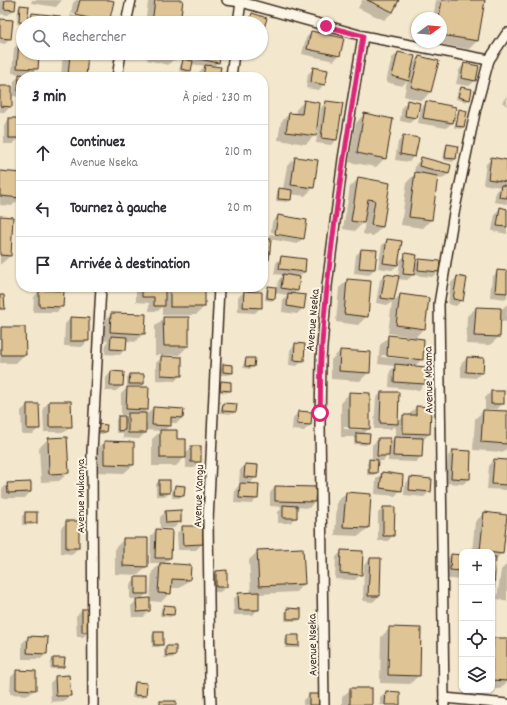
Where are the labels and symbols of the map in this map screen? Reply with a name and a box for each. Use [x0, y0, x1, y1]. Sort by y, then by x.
north arrow [411, 12, 447, 48]
route end [317, 17, 335, 35]
street label: Avenue Nseka [302, 288, 325, 352]
street label: Avenue Mbama [420, 346, 439, 414]
route start [311, 404, 329, 422]
street label: Avenue Mukanya [73, 458, 90, 533]
street label: Avenue Vangu [190, 464, 209, 528]
street label: Avenue Nseka [304, 613, 323, 676]

